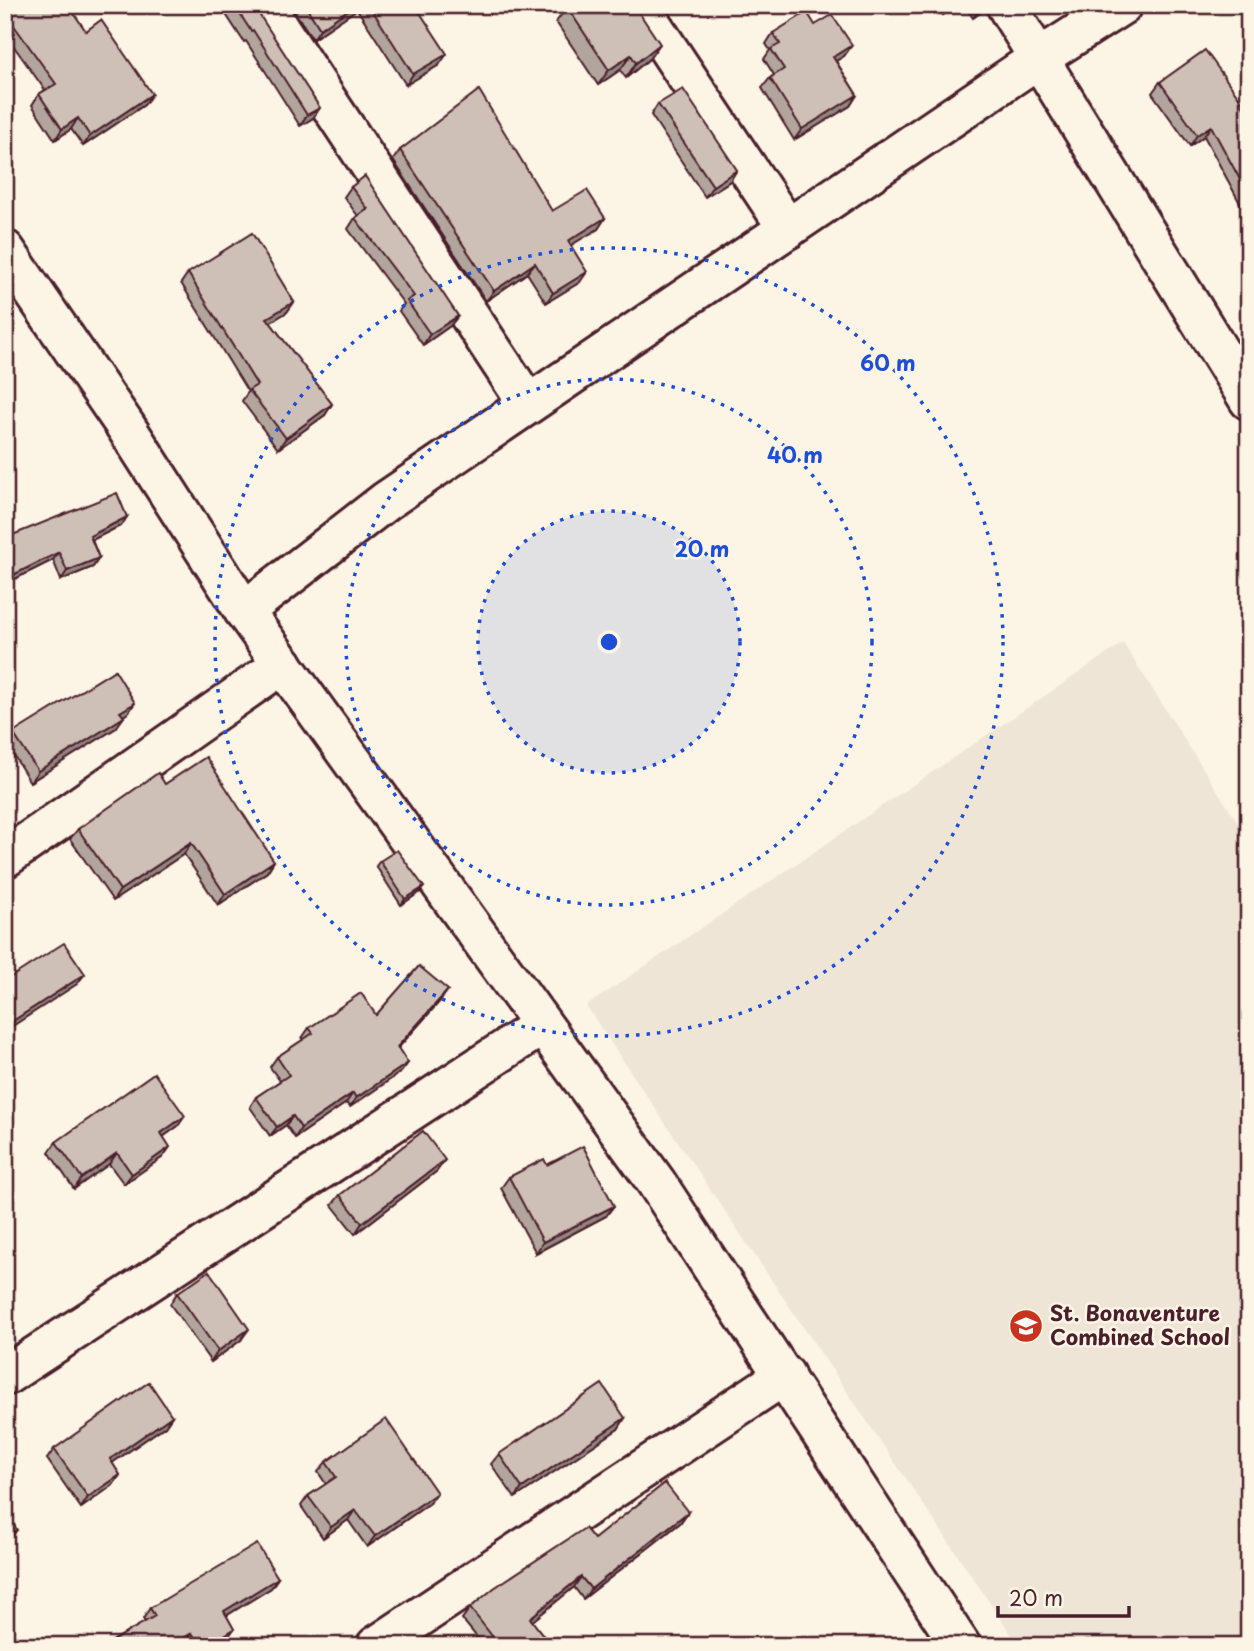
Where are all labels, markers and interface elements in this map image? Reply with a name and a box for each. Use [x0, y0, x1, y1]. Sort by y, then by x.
text: 60 m [860, 346, 916, 378]
text: 40 m [767, 438, 823, 470]
text: 20 m [675, 532, 729, 564]
centre of rings [597, 630, 621, 654]
place label: St. Bonaventure Combined School [1050, 1296, 1230, 1352]
school or university icon: St. Bonaventure Combined School [1007, 1307, 1045, 1345]
scale bar [998, 1574, 1130, 1618]
text: 20 m [1009, 1581, 1063, 1613]

